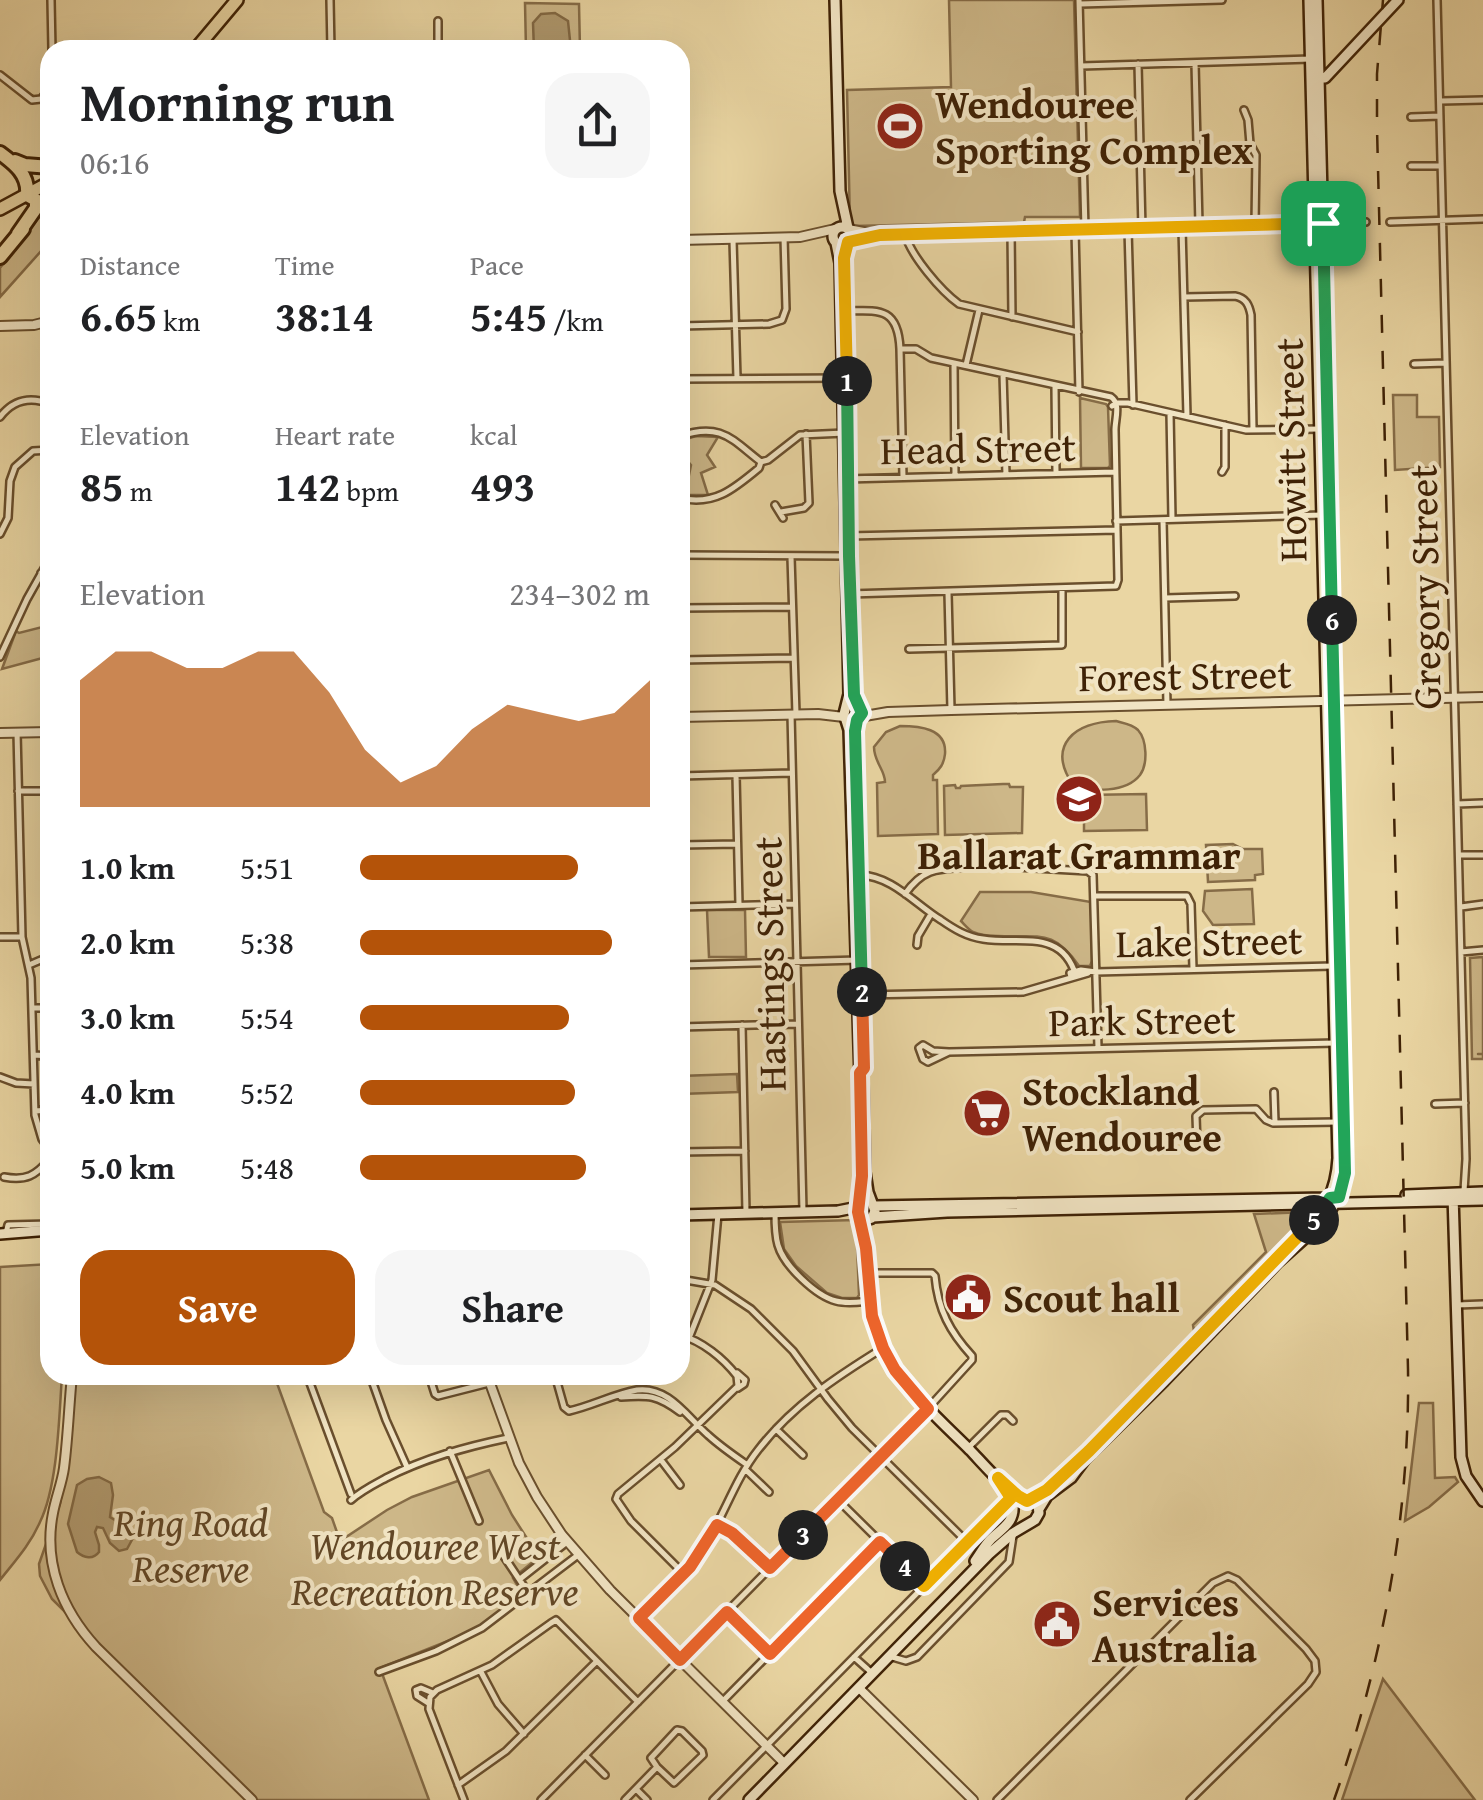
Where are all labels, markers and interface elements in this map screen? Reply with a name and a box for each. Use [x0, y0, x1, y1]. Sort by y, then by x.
text: Morning run [80, 61, 394, 141]
button: share [545, 73, 650, 178]
place label: Wendouree Sporting Complex [935, 74, 1253, 179]
sports icon: Wendouree Sporting Complex [874, 100, 926, 152]
text: 06:16 [80, 139, 149, 186]
pin [1281, 181, 1366, 266]
icon: arrive [1296, 196, 1351, 251]
text: Distance [80, 244, 180, 285]
text: Time [275, 244, 335, 285]
text: Pace [470, 244, 524, 285]
text: 6.65 [80, 285, 157, 346]
text: 38:14 [275, 285, 374, 346]
text: 5:45 [470, 285, 547, 346]
text: km [157, 300, 200, 341]
text: /km [547, 300, 604, 341]
street label: Howitt Street [1259, 337, 1321, 563]
pin: 1 [822, 356, 872, 406]
text: 1 [840, 360, 854, 401]
text: Elevation [80, 414, 190, 455]
text: Heart rate [275, 414, 395, 455]
text: kcal [470, 414, 518, 455]
street label: Head Street [880, 417, 1076, 479]
text: 85 [80, 455, 124, 516]
text: 142 [275, 455, 340, 516]
text: 493 [470, 455, 535, 516]
street label: Gregory Street [1392, 464, 1456, 710]
text: m [124, 470, 153, 511]
text: bpm [340, 470, 399, 511]
text: Elevation [80, 570, 205, 617]
text: 234–302 m [509, 570, 650, 617]
pin: 6 [1307, 595, 1357, 645]
text: 6 [1325, 599, 1339, 640]
street label: Forest Street [1078, 644, 1292, 706]
school or university icon: Ballarat Grammar [1053, 773, 1105, 825]
place label: Ballarat Grammar [917, 825, 1241, 884]
street label: Hastings Street [737, 836, 801, 1092]
text: 1.0 km [80, 844, 175, 891]
text: 5:51 [240, 844, 294, 891]
street label: Lake Street [1115, 910, 1303, 972]
text: 2.0 km [80, 919, 175, 966]
text: 5:38 [240, 919, 294, 966]
pin: 2 [837, 967, 887, 1017]
text: 2 [855, 971, 869, 1012]
street label: Park Street [1048, 989, 1236, 1051]
text: 3.0 km [80, 994, 175, 1041]
text: 5:54 [240, 994, 294, 1041]
place label: Stockland Wendouree [1022, 1061, 1222, 1166]
text: 4.0 km [80, 1069, 175, 1116]
text: 5:52 [240, 1069, 294, 1116]
supermarket icon: Stockland Wendouree [961, 1087, 1013, 1139]
text: 5.0 km [80, 1144, 175, 1191]
text: 5:48 [240, 1144, 294, 1191]
pin: 5 [1289, 1195, 1339, 1245]
text: 5 [1307, 1199, 1321, 1240]
button: Save [80, 1250, 355, 1365]
button: Share [375, 1250, 650, 1365]
place label: Scout hall [1003, 1268, 1180, 1327]
public building icon: Scout hall [942, 1271, 994, 1323]
park label: Ring Road Reserve [113, 1492, 268, 1597]
pin: 3 [778, 1510, 828, 1560]
text: 3 [796, 1514, 810, 1555]
park label: Wendouree West Recreation Reserve [290, 1515, 579, 1620]
pin: 4 [880, 1541, 930, 1591]
text: 4 [898, 1545, 912, 1586]
place label: Services Australia [1092, 1572, 1257, 1677]
public building icon: Services Australia [1031, 1598, 1083, 1650]

